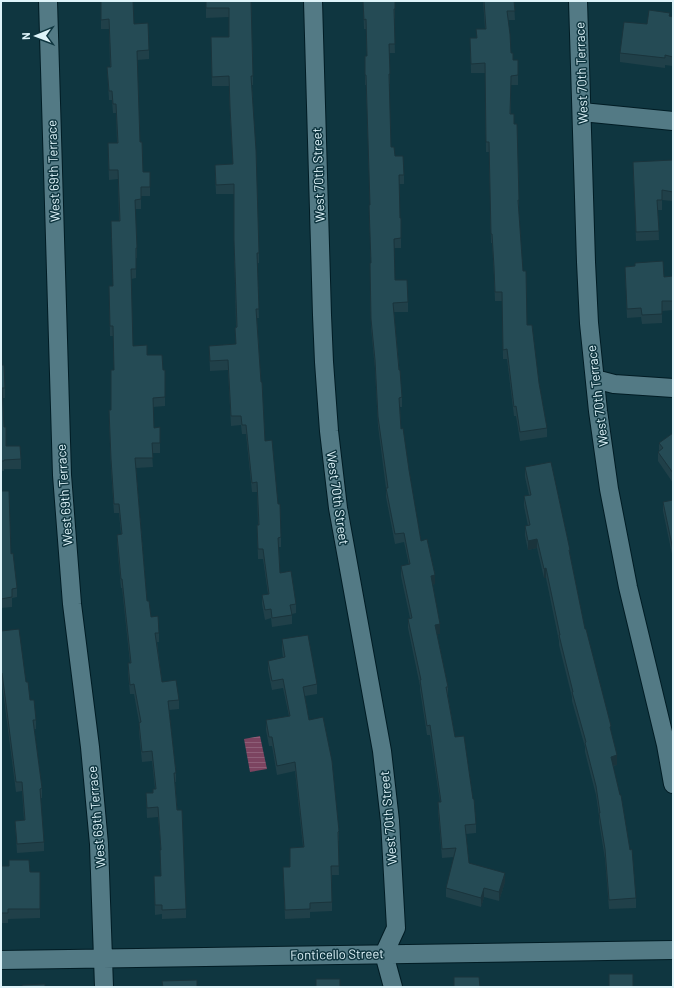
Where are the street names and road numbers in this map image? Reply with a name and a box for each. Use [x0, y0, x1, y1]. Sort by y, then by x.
street label: West 70th Terrace [571, 22, 591, 124]
street label: West 69th Terrace [43, 120, 63, 222]
street label: West 70th Street [308, 128, 328, 222]
street label: West 70th Terrace [583, 344, 611, 448]
street label: West 69th Terrace [52, 443, 76, 546]
street label: West 70th Street [324, 450, 352, 546]
street label: West 69th Terrace [84, 765, 108, 869]
street label: West 70th Street [376, 770, 400, 866]
street label: Fonticello Street [290, 945, 384, 963]

